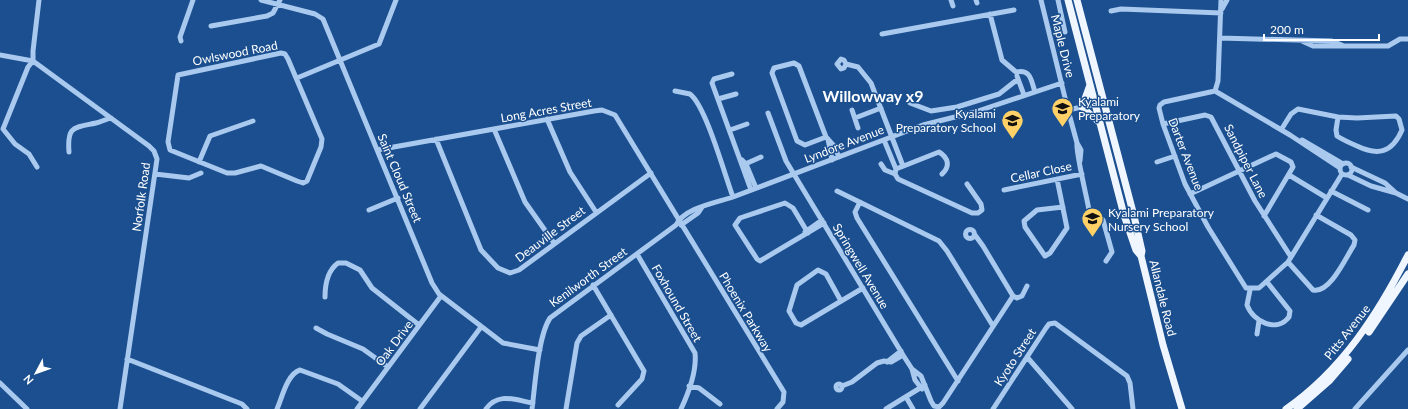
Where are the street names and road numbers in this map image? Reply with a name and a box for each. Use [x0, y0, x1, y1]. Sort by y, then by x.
street label: Maple Drive [1048, 13, 1078, 79]
street label: Owlswood Road [191, 37, 279, 69]
street label: Long Acres Street [499, 94, 593, 125]
street label: Darter Avenue [1165, 116, 1207, 192]
street label: Lyndore Avenue [802, 122, 886, 166]
street label: Sandpiper Lane [1221, 122, 1271, 200]
street label: Saint Cloud Street [375, 131, 426, 225]
street label: Cellar Close [1009, 158, 1073, 186]
street label: Norfolk Road [129, 162, 153, 232]
street label: Deauville Street [512, 202, 589, 265]
street label: Springwell Avenue [830, 221, 892, 311]
street label: Kenilworth Street [546, 243, 630, 310]
street label: Allandale Road [1146, 258, 1180, 338]
street label: Foxhound Street [649, 262, 706, 345]
street label: Phoenix Parkway [716, 269, 776, 355]
street label: Pitts Avenue [1321, 301, 1373, 363]
street label: Oak Drive [372, 317, 416, 369]
street label: Kyoto Street [991, 325, 1040, 389]

